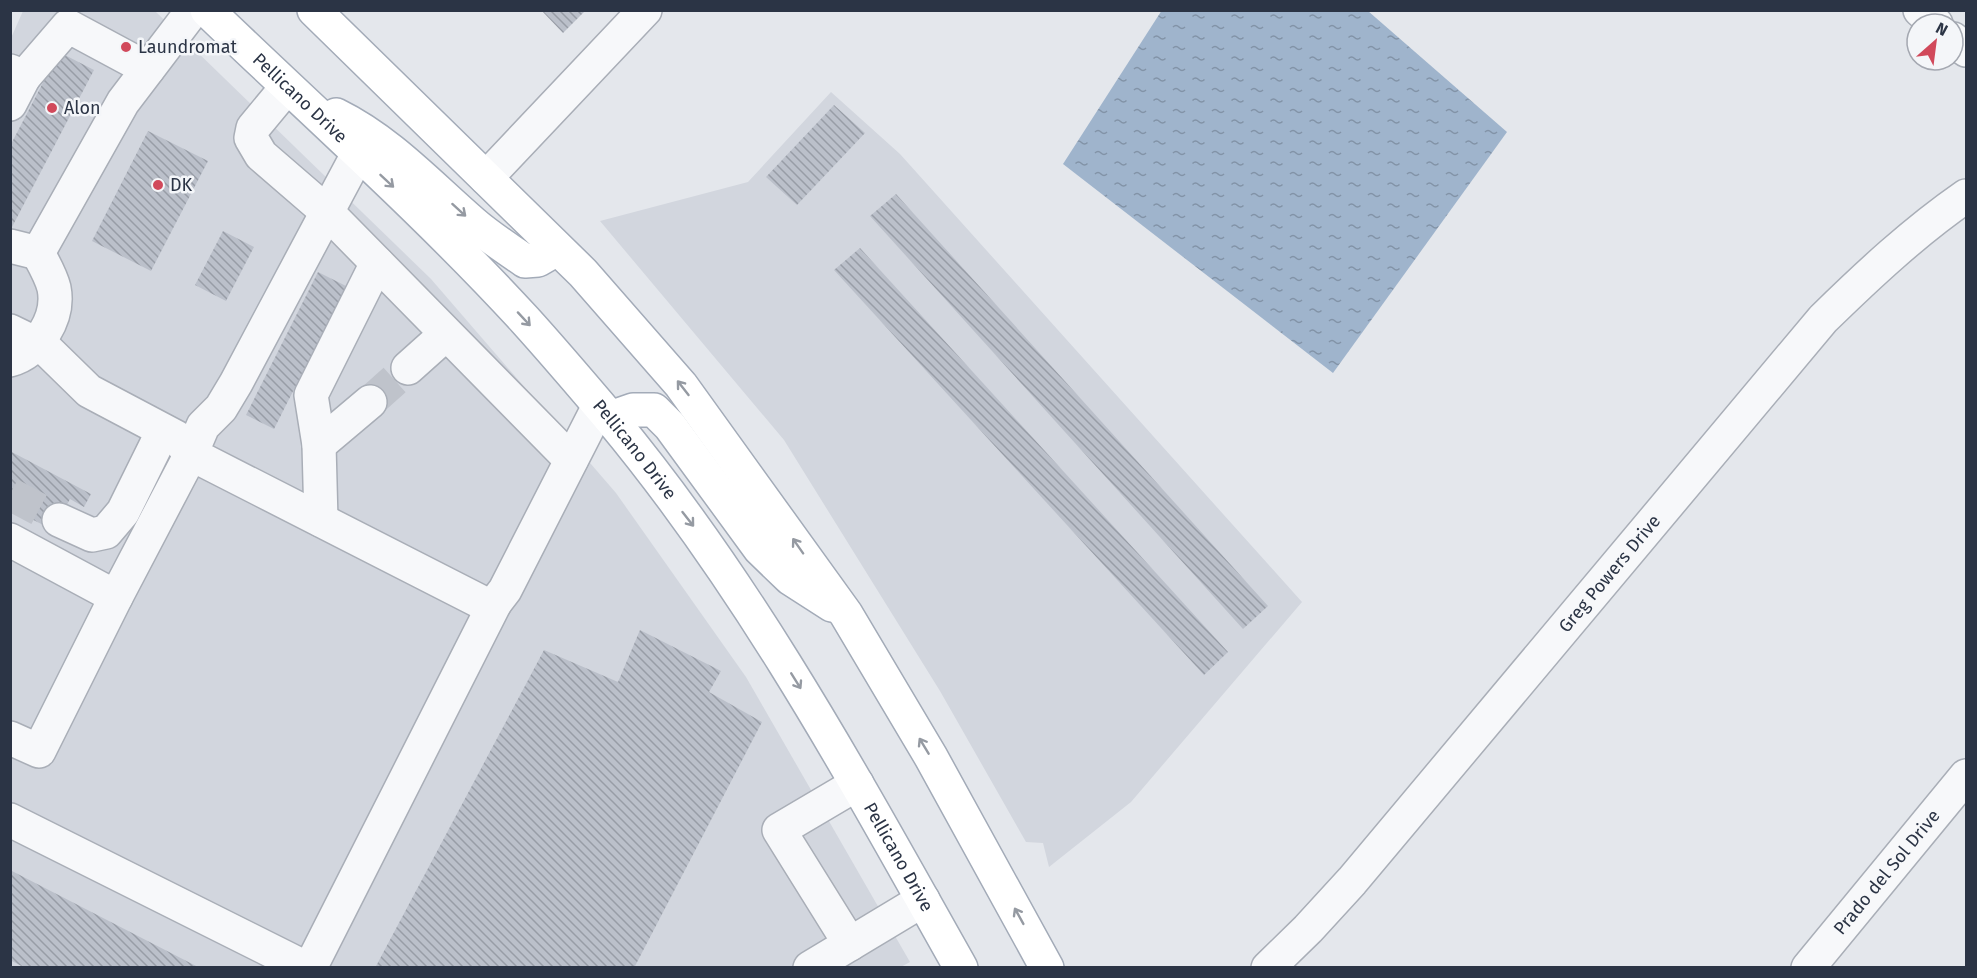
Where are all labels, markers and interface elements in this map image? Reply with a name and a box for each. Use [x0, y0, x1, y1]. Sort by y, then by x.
north arrow [1905, 12, 1965, 72]
text: N [1933, 18, 1951, 40]
place label: Laundromat [138, 36, 238, 58]
marker: Laundromat [119, 40, 133, 54]
street label: Pellicano Drive [248, 48, 352, 148]
place label: Alon [64, 97, 101, 119]
marker: Alon [45, 101, 59, 115]
place label: DK [170, 174, 193, 196]
one-way arrow [379, 174, 394, 188]
marker: DK [151, 178, 165, 192]
one-way arrow [451, 203, 466, 217]
one-way arrow [517, 312, 531, 327]
one-way arrow [677, 380, 690, 396]
street label: Pellicano Drive [588, 395, 681, 504]
street label: Greg Powers Drive [1554, 510, 1665, 637]
one-way arrow [681, 511, 694, 527]
one-way arrow [792, 538, 804, 554]
one-way arrow [790, 672, 802, 689]
one-way arrow [918, 738, 930, 755]
street label: Pellicano Drive [859, 799, 938, 915]
street label: Prado del Sol Drive [1829, 805, 1945, 939]
one-way arrow [1013, 908, 1025, 925]

